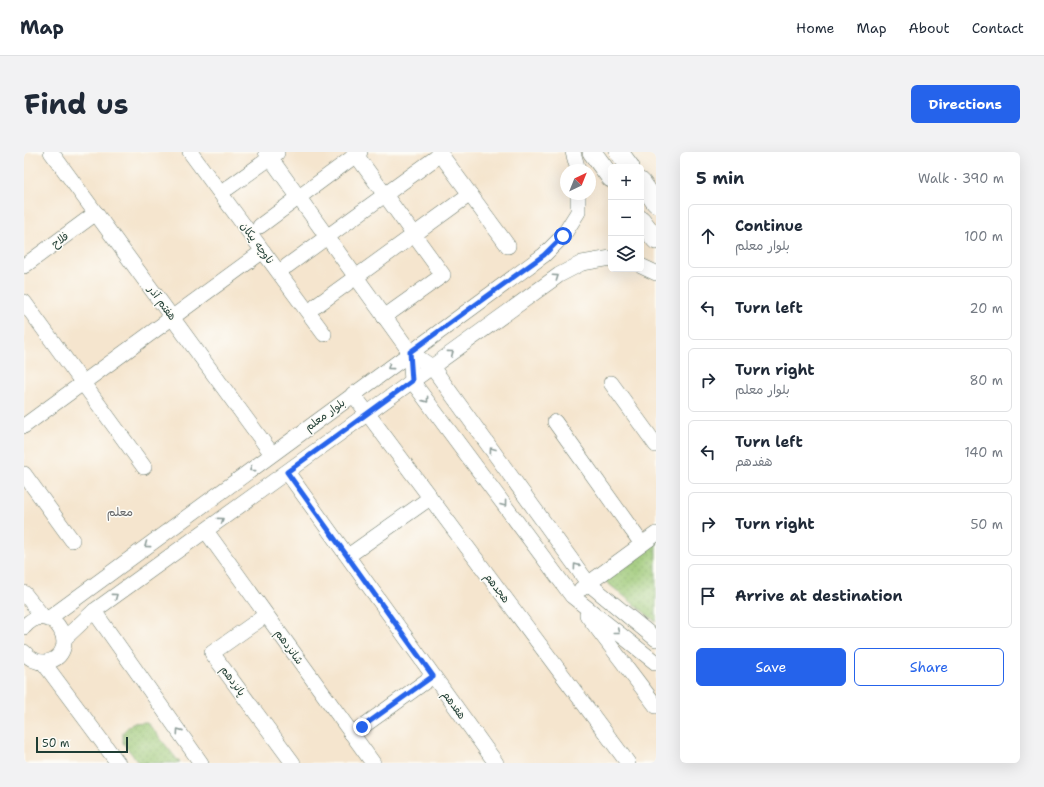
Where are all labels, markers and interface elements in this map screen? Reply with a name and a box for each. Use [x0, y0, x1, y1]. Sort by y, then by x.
text: Map [20, 15, 64, 40]
text: Home [796, 19, 835, 37]
text: Map [857, 19, 887, 37]
text: About [909, 19, 950, 37]
text: Contact [972, 19, 1024, 37]
text: Find us [24, 85, 129, 123]
button: Directions [911, 85, 1020, 123]
north arrow [560, 164, 596, 200]
map controls [608, 164, 644, 272]
button: + [608, 164, 644, 200]
text: 5 min [696, 167, 744, 189]
text: Walk · 390 m [918, 170, 1004, 187]
button: − [608, 200, 644, 236]
text: Continue [735, 216, 803, 236]
street label: ناوچه پیکان [237, 219, 277, 267]
icon: ahead [697, 225, 719, 247]
route start [554, 227, 572, 245]
text: 100 m [964, 228, 1003, 245]
street label: فلاح [48, 229, 72, 251]
button: layers [608, 236, 644, 272]
text: بلوار معلم [735, 237, 790, 254]
one-way arrow [552, 274, 559, 282]
street label: هفتم آذر [143, 282, 180, 324]
icon: left [697, 297, 719, 319]
text: Turn left [735, 298, 803, 318]
text: 20 m [970, 300, 1003, 317]
one-way arrow [446, 351, 453, 358]
text: Turn right [735, 360, 815, 380]
one-way arrow [388, 362, 395, 369]
icon: right [697, 369, 719, 391]
text: 80 m [969, 372, 1003, 389]
text: بلوار معلم [735, 381, 790, 398]
street label: بلوار معلم [302, 395, 349, 436]
one-way arrow [422, 396, 429, 403]
text: Turn left [735, 432, 803, 452]
icon: left [697, 441, 719, 463]
text: 140 m [964, 444, 1003, 461]
one-way arrow [490, 447, 497, 454]
text: هفدهم [735, 453, 773, 470]
one-way arrow [249, 464, 256, 471]
one-way arrow [499, 500, 506, 507]
district label: معلم [107, 504, 133, 521]
icon: right [697, 513, 719, 535]
text: Turn right [735, 514, 815, 534]
text: 50 m [970, 516, 1003, 533]
one-way arrow [216, 518, 223, 525]
one-way arrow [144, 540, 151, 547]
one-way arrow [574, 564, 581, 571]
street label: هجدهم [480, 570, 513, 607]
icon: arrive [697, 585, 719, 607]
text: Arrive at destination [735, 586, 903, 606]
one-way arrow [111, 594, 118, 601]
street label: شانزدهم [270, 627, 307, 668]
one-way arrow [613, 628, 620, 635]
button: Save [696, 648, 846, 686]
button: Share [854, 648, 1004, 686]
street label: پانزدهم [216, 663, 249, 700]
street label: هفدهم [438, 688, 469, 723]
route end [353, 718, 371, 736]
one-way arrow [176, 728, 184, 735]
scale bar [36, 735, 128, 754]
text: 50 m [42, 736, 70, 751]

